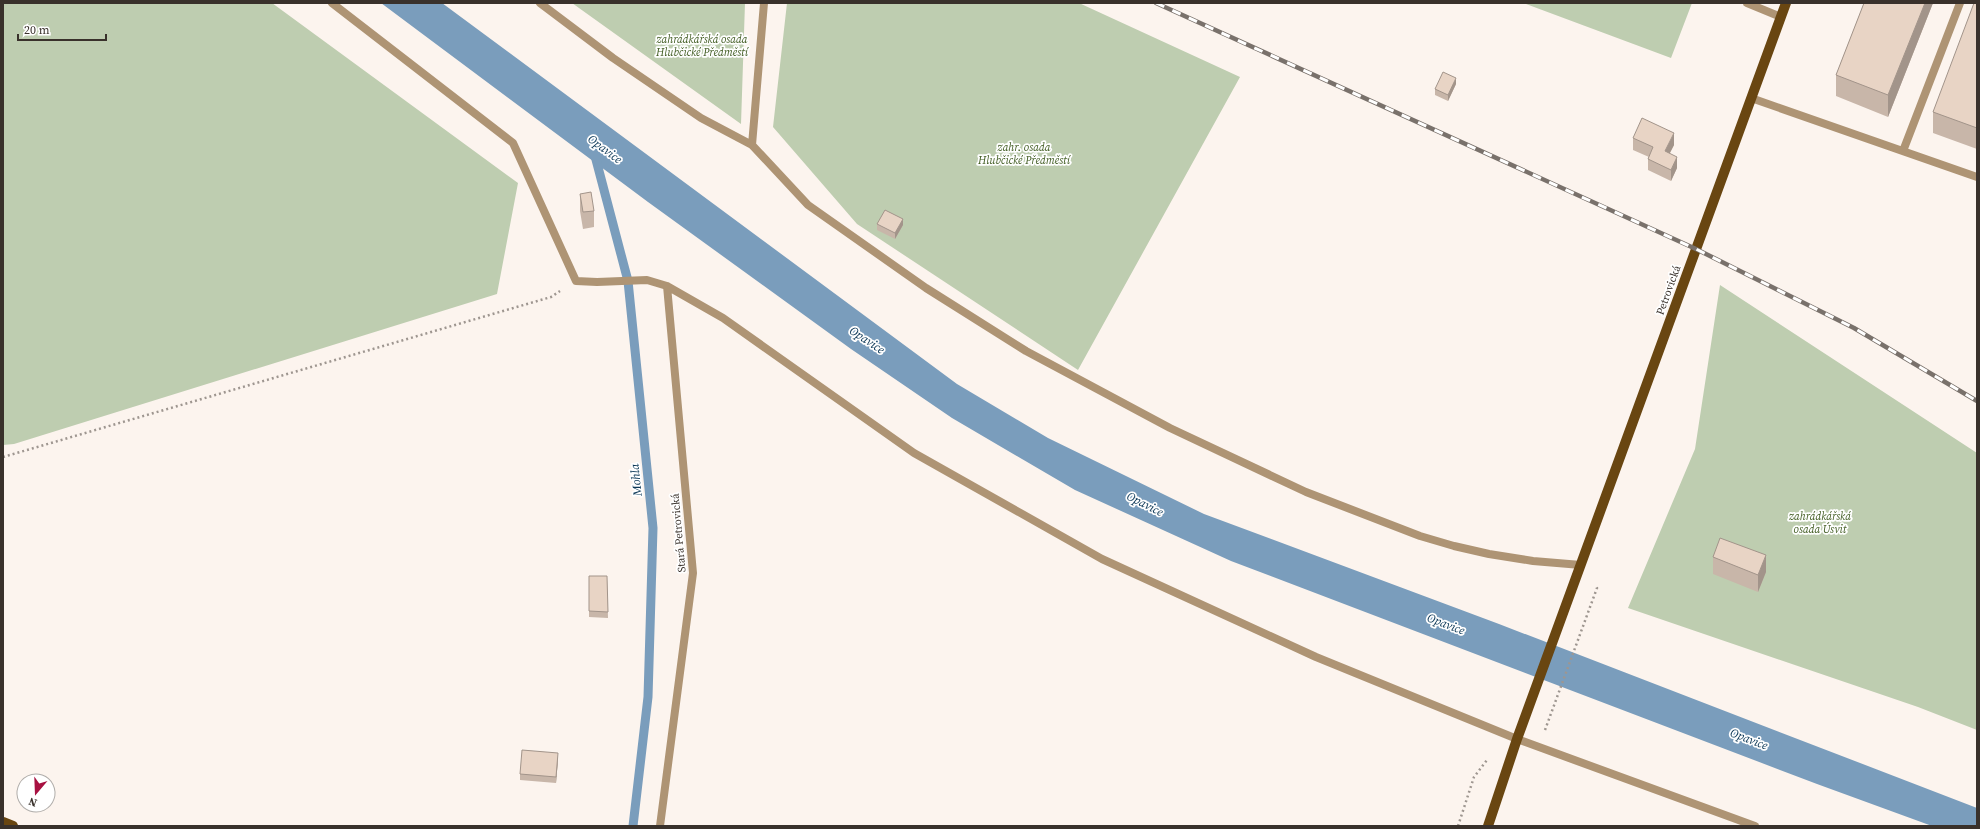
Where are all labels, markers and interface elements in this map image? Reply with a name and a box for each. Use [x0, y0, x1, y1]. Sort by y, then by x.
scale bar [18, 16, 106, 42]
text: 20 m [24, 22, 50, 38]
park label: zahrádkářská osada Hlubčické Předměstí [655, 32, 749, 60]
water label: Opavice [585, 131, 626, 167]
park label: zahr. osada Hlubčické Předměstí [977, 140, 1071, 168]
street label: Petrovická [1653, 263, 1684, 317]
water label: Opavice [846, 322, 888, 358]
water label: Mohla [626, 462, 646, 498]
water label: Opavice [1124, 488, 1166, 520]
street label: Stará Petrovická [668, 493, 689, 573]
park label: zahrádkářská osada Úsvit [1788, 509, 1851, 537]
water label: Opavice [1425, 610, 1467, 639]
water label: Opavice [1728, 725, 1770, 754]
north arrow [16, 773, 56, 813]
text: N [27, 794, 39, 810]

